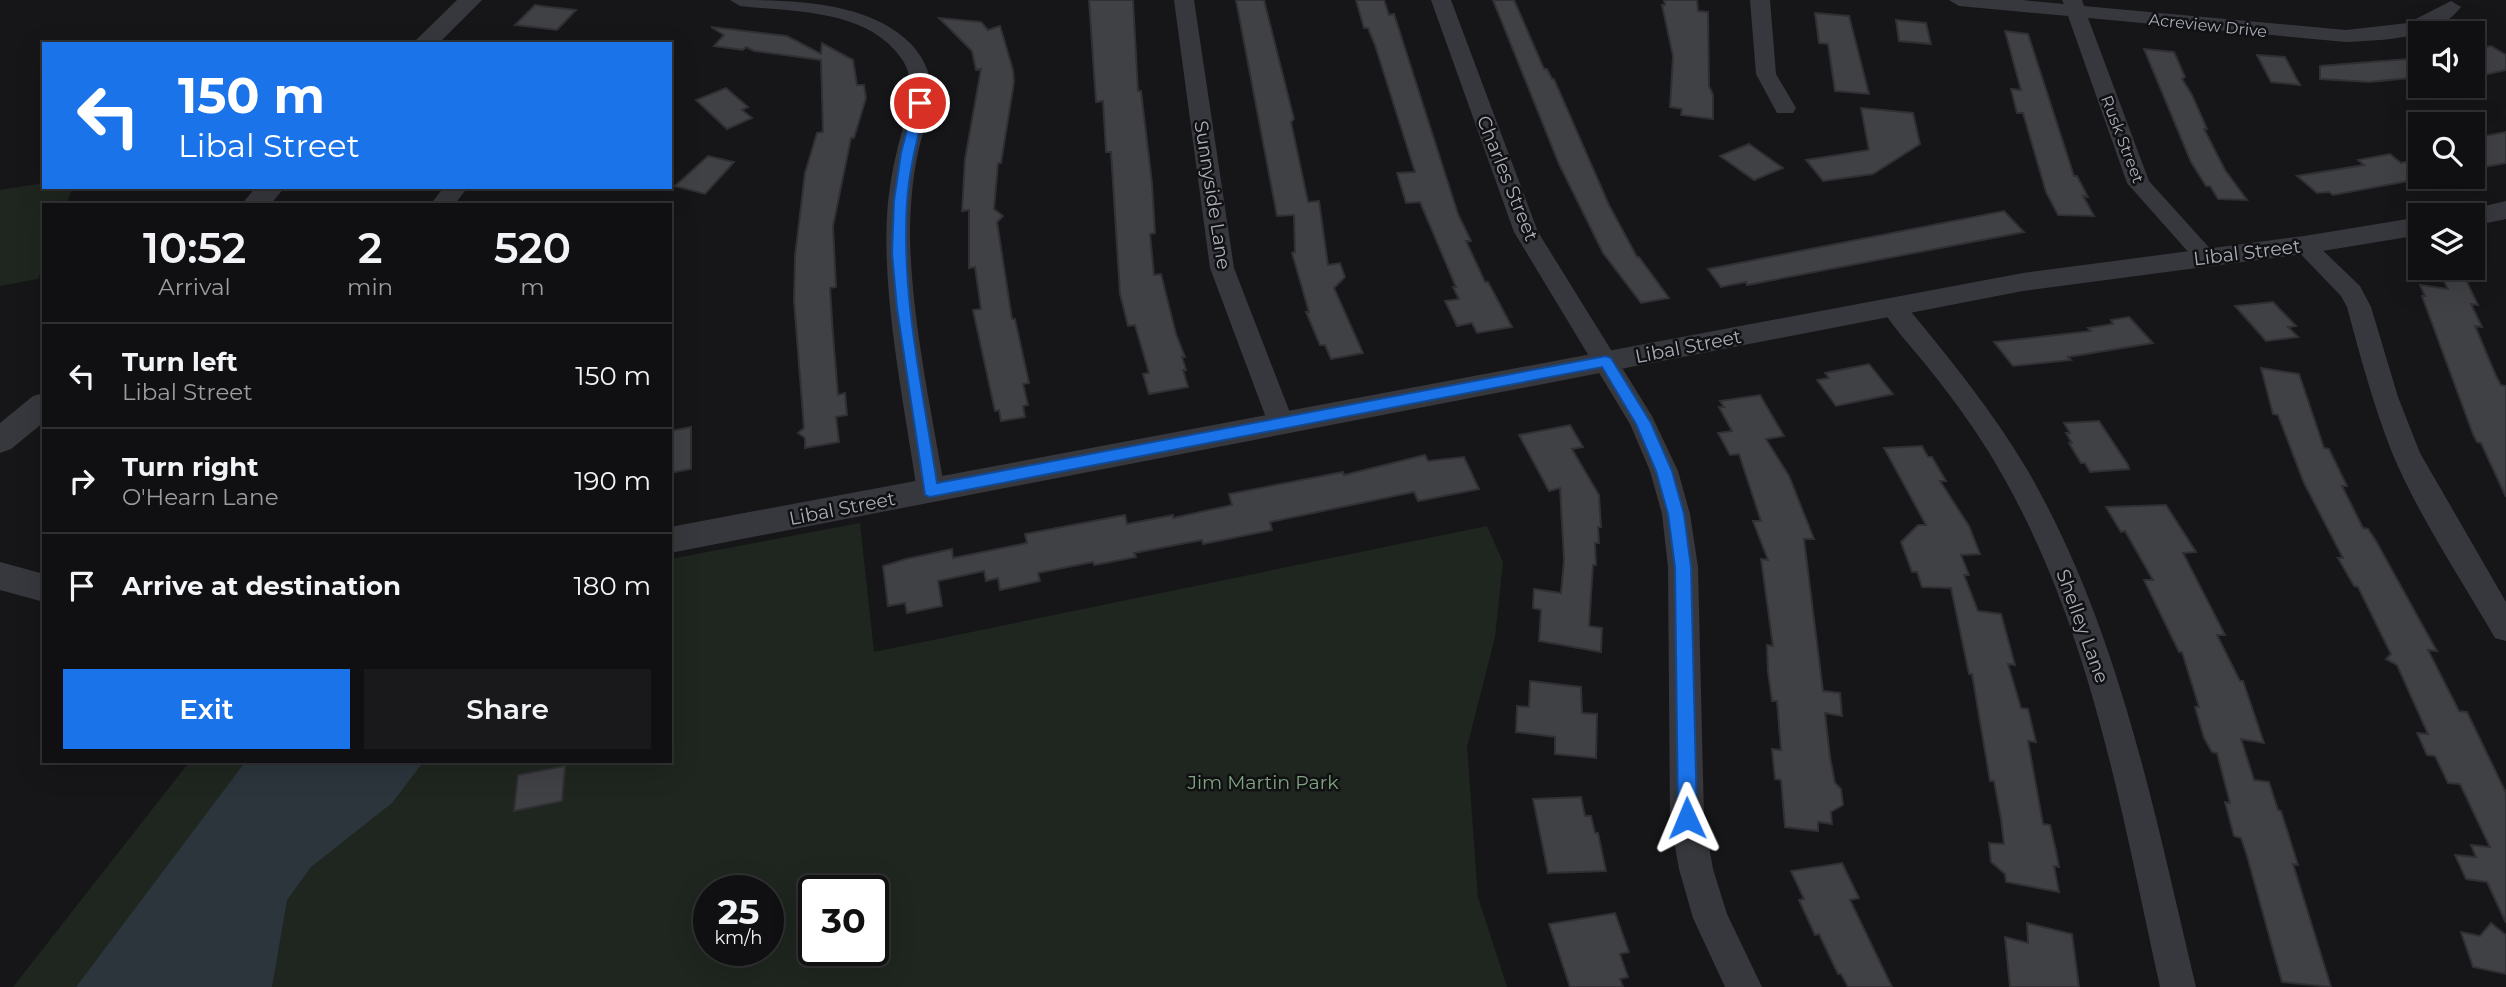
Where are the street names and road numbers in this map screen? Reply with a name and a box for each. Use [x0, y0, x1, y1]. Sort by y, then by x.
street label: Acreview Drive [2148, 10, 2268, 41]
street label: Rusk Street [2097, 93, 2148, 186]
street label: Charles Street [1472, 112, 1543, 245]
street label: Sunnyside Lane [1189, 119, 1236, 271]
street label: Libal Street [2192, 234, 2302, 270]
street label: Libal Street [1633, 325, 1744, 368]
street label: Libal Street [787, 487, 898, 530]
street label: Shelley Lane [2051, 566, 2114, 686]

